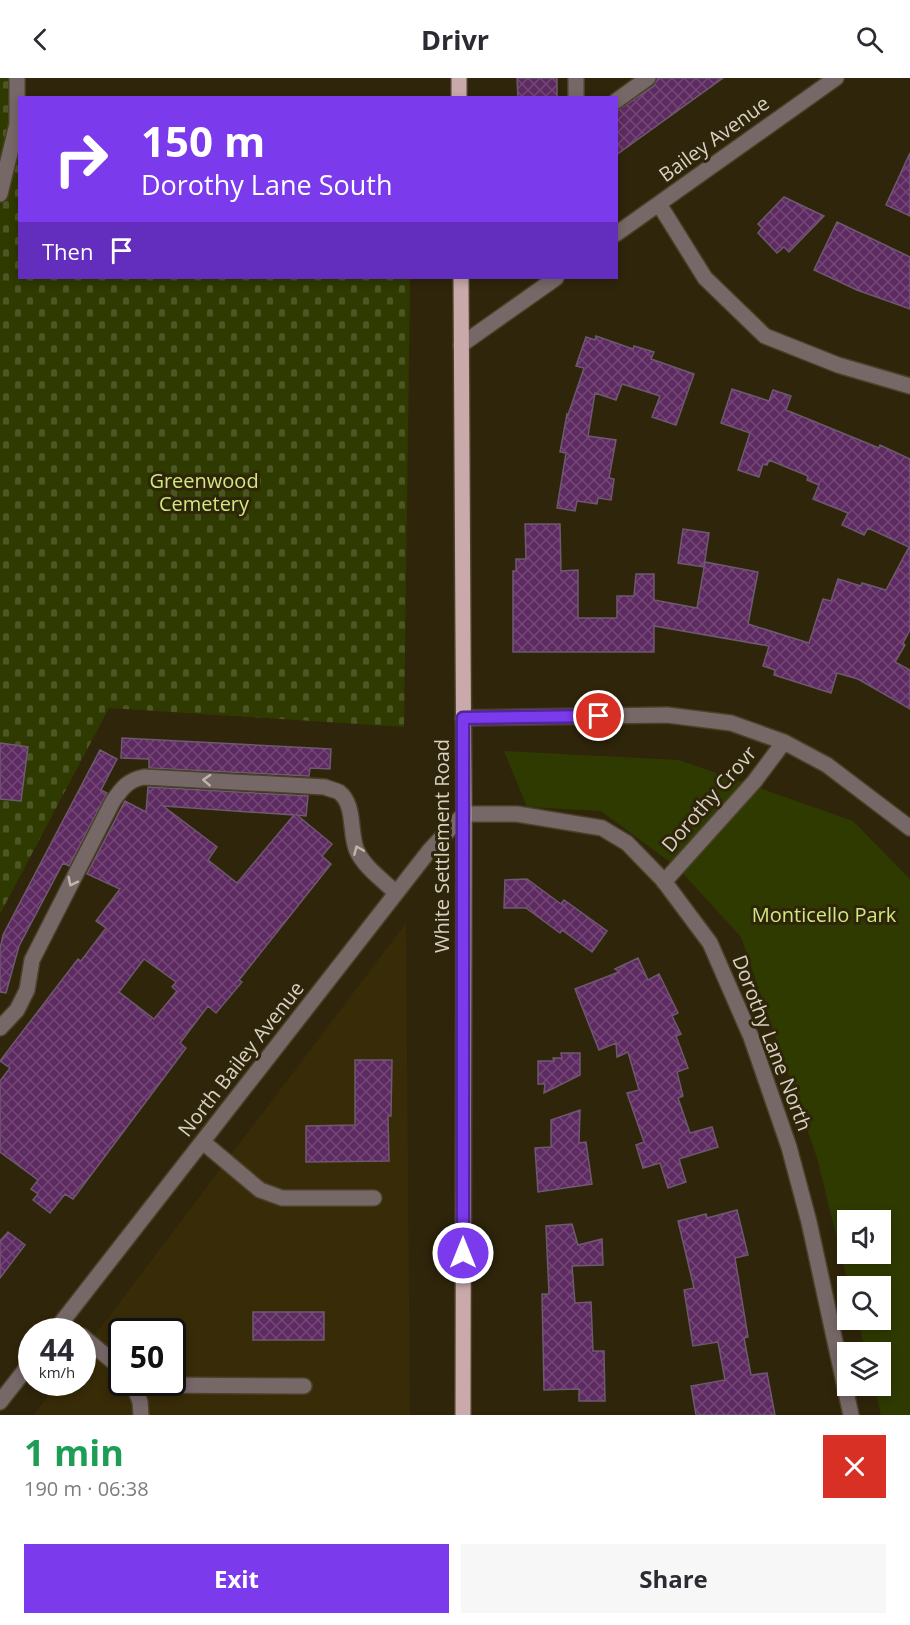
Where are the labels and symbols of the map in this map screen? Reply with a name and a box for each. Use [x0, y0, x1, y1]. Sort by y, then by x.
street label: Bailey Avenue [653, 89, 774, 188]
park label: Greenwood Cemetery [149, 467, 259, 517]
pin [573, 690, 624, 741]
street label: White Settlement Road [428, 739, 455, 953]
street label: Dorothy Crovr [655, 740, 762, 857]
one-way arrow [202, 774, 211, 787]
one-way arrow [353, 845, 365, 856]
one-way arrow [68, 876, 79, 887]
park label: Monticello Park [752, 901, 897, 928]
street label: Dorothy Lane North [726, 951, 818, 1135]
street label: North Bailey Avenue [171, 975, 310, 1142]
position arrow [431, 1221, 495, 1285]
speed limit sign: 50 [108, 1318, 186, 1396]

